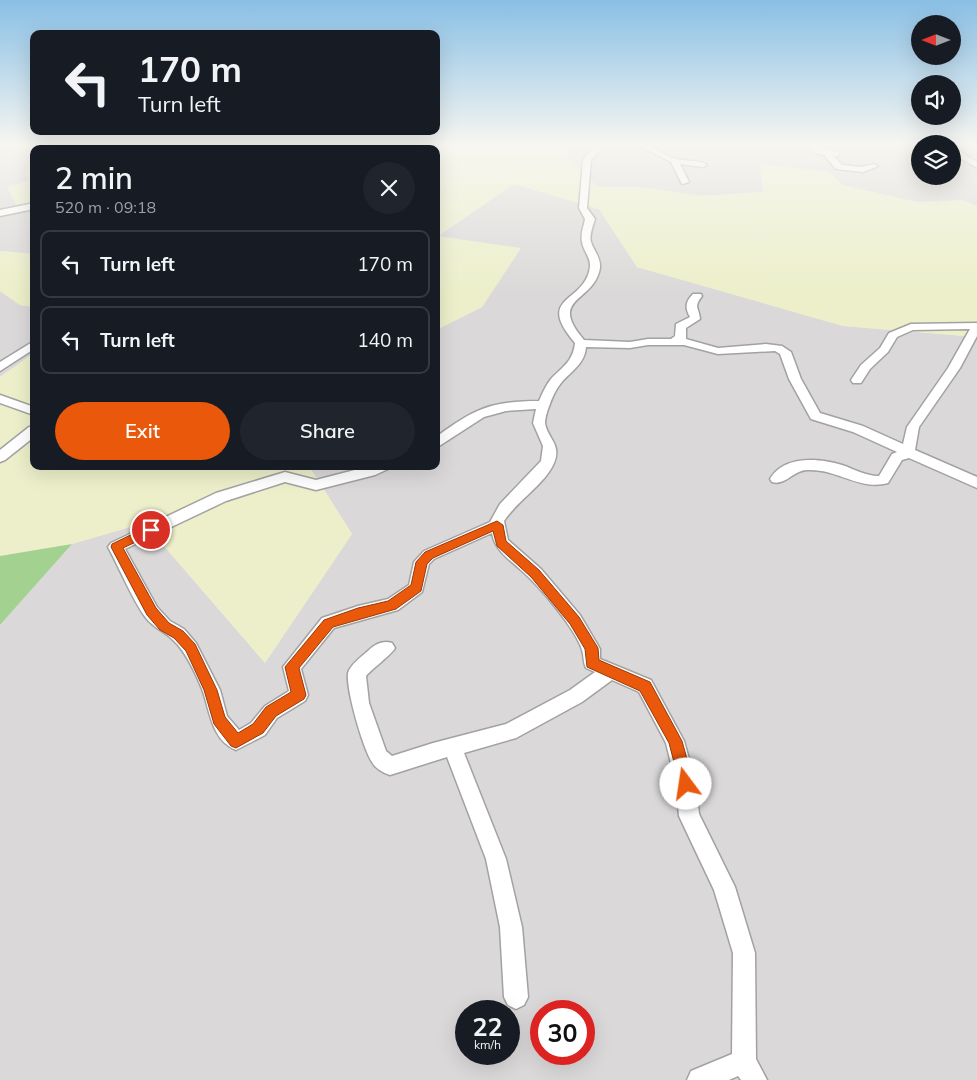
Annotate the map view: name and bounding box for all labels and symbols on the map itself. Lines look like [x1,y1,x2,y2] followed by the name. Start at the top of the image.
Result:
[911,15,961,65] north arrow
[130,509,172,551] pin
[659,757,711,809] position arrow
[530,1000,595,1065] speed limit sign: 30

